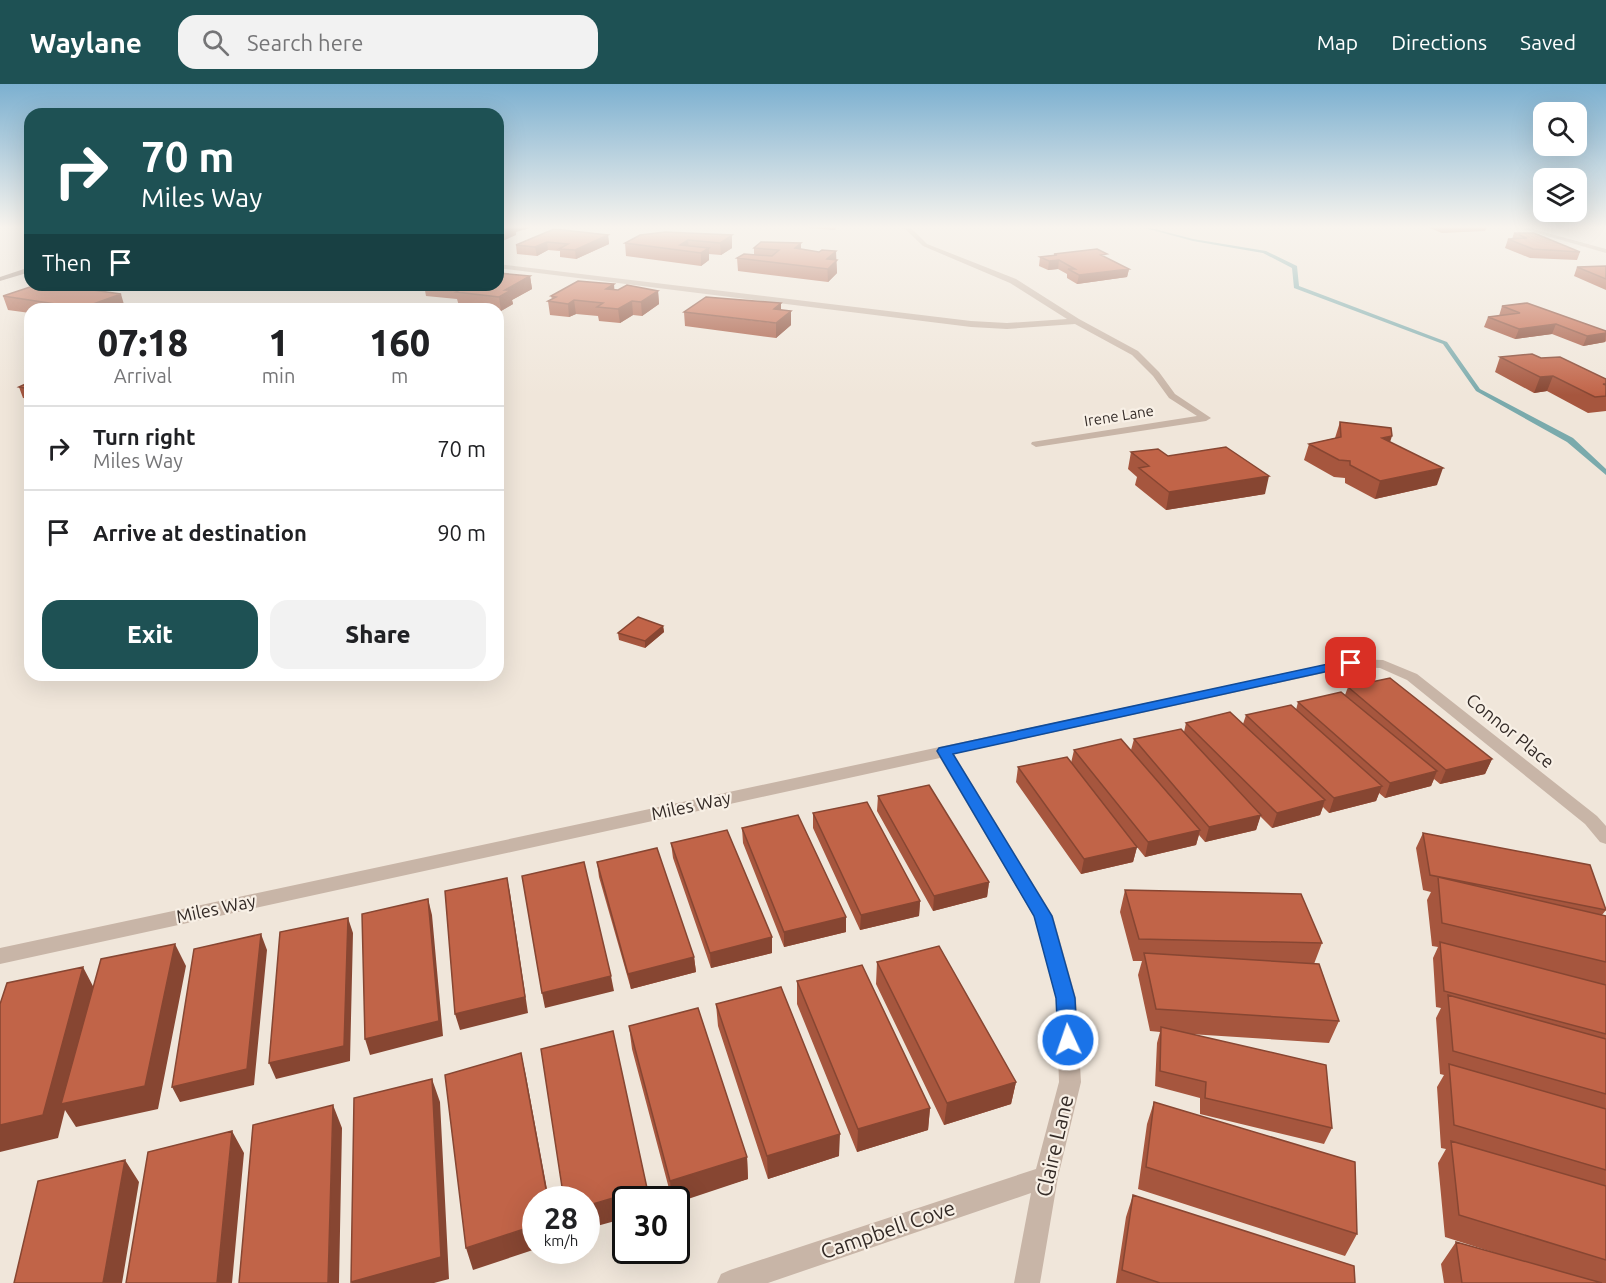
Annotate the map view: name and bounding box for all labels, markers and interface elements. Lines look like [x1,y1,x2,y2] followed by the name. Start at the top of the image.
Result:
[178,15,598,69] search box
[199,26,232,59] icon: search
[30,27,142,58] text: Waylane
[247,30,363,55] text: Search here
[1317,30,1358,54] text: Map
[1391,30,1487,54] text: Directions
[1520,30,1576,54] text: Saved
[1533,102,1587,222] map controls
[1533,102,1587,156] button: search
[42,132,120,210] icon: right
[141,133,235,180] text: 70 m
[1533,168,1587,222] button: layers
[141,182,262,212] text: Miles Way
[104,246,137,279] icon: arrive
[42,250,92,275] text: Then
[98,322,188,363] text: 07:18
[268,322,289,363] text: 1
[369,322,430,363] text: 160
[114,364,172,387] text: Arrival
[262,364,295,387] text: min
[391,364,408,387] text: m
[1083,402,1155,429] street label: Irene Lane
[93,424,195,449] text: Turn right
[42,432,75,465] icon: right
[437,436,486,461] text: 70 m
[93,449,183,472] text: Miles Way
[42,516,75,549] icon: arrive
[93,520,307,545] text: Arrive at destination
[437,520,486,545] text: 90 m
[42,600,258,669] button: Exit
[270,600,486,669] button: Share
[1325,637,1376,688] pin
[1334,646,1367,679] icon: arrive
[1463,689,1558,772] street label: Connor Place
[649,787,733,823] street label: Miles Way
[174,890,258,926] street label: Miles Way
[1036,1008,1100,1072] position arrow
[1031,1093,1077,1199] street label: Claire Lane
[612,1186,690,1264] speed limit sign: 30
[817,1195,958,1263] street label: Campbell Cove
[544,1201,578,1235] text: 28
[544,1232,578,1249] text: km/h

